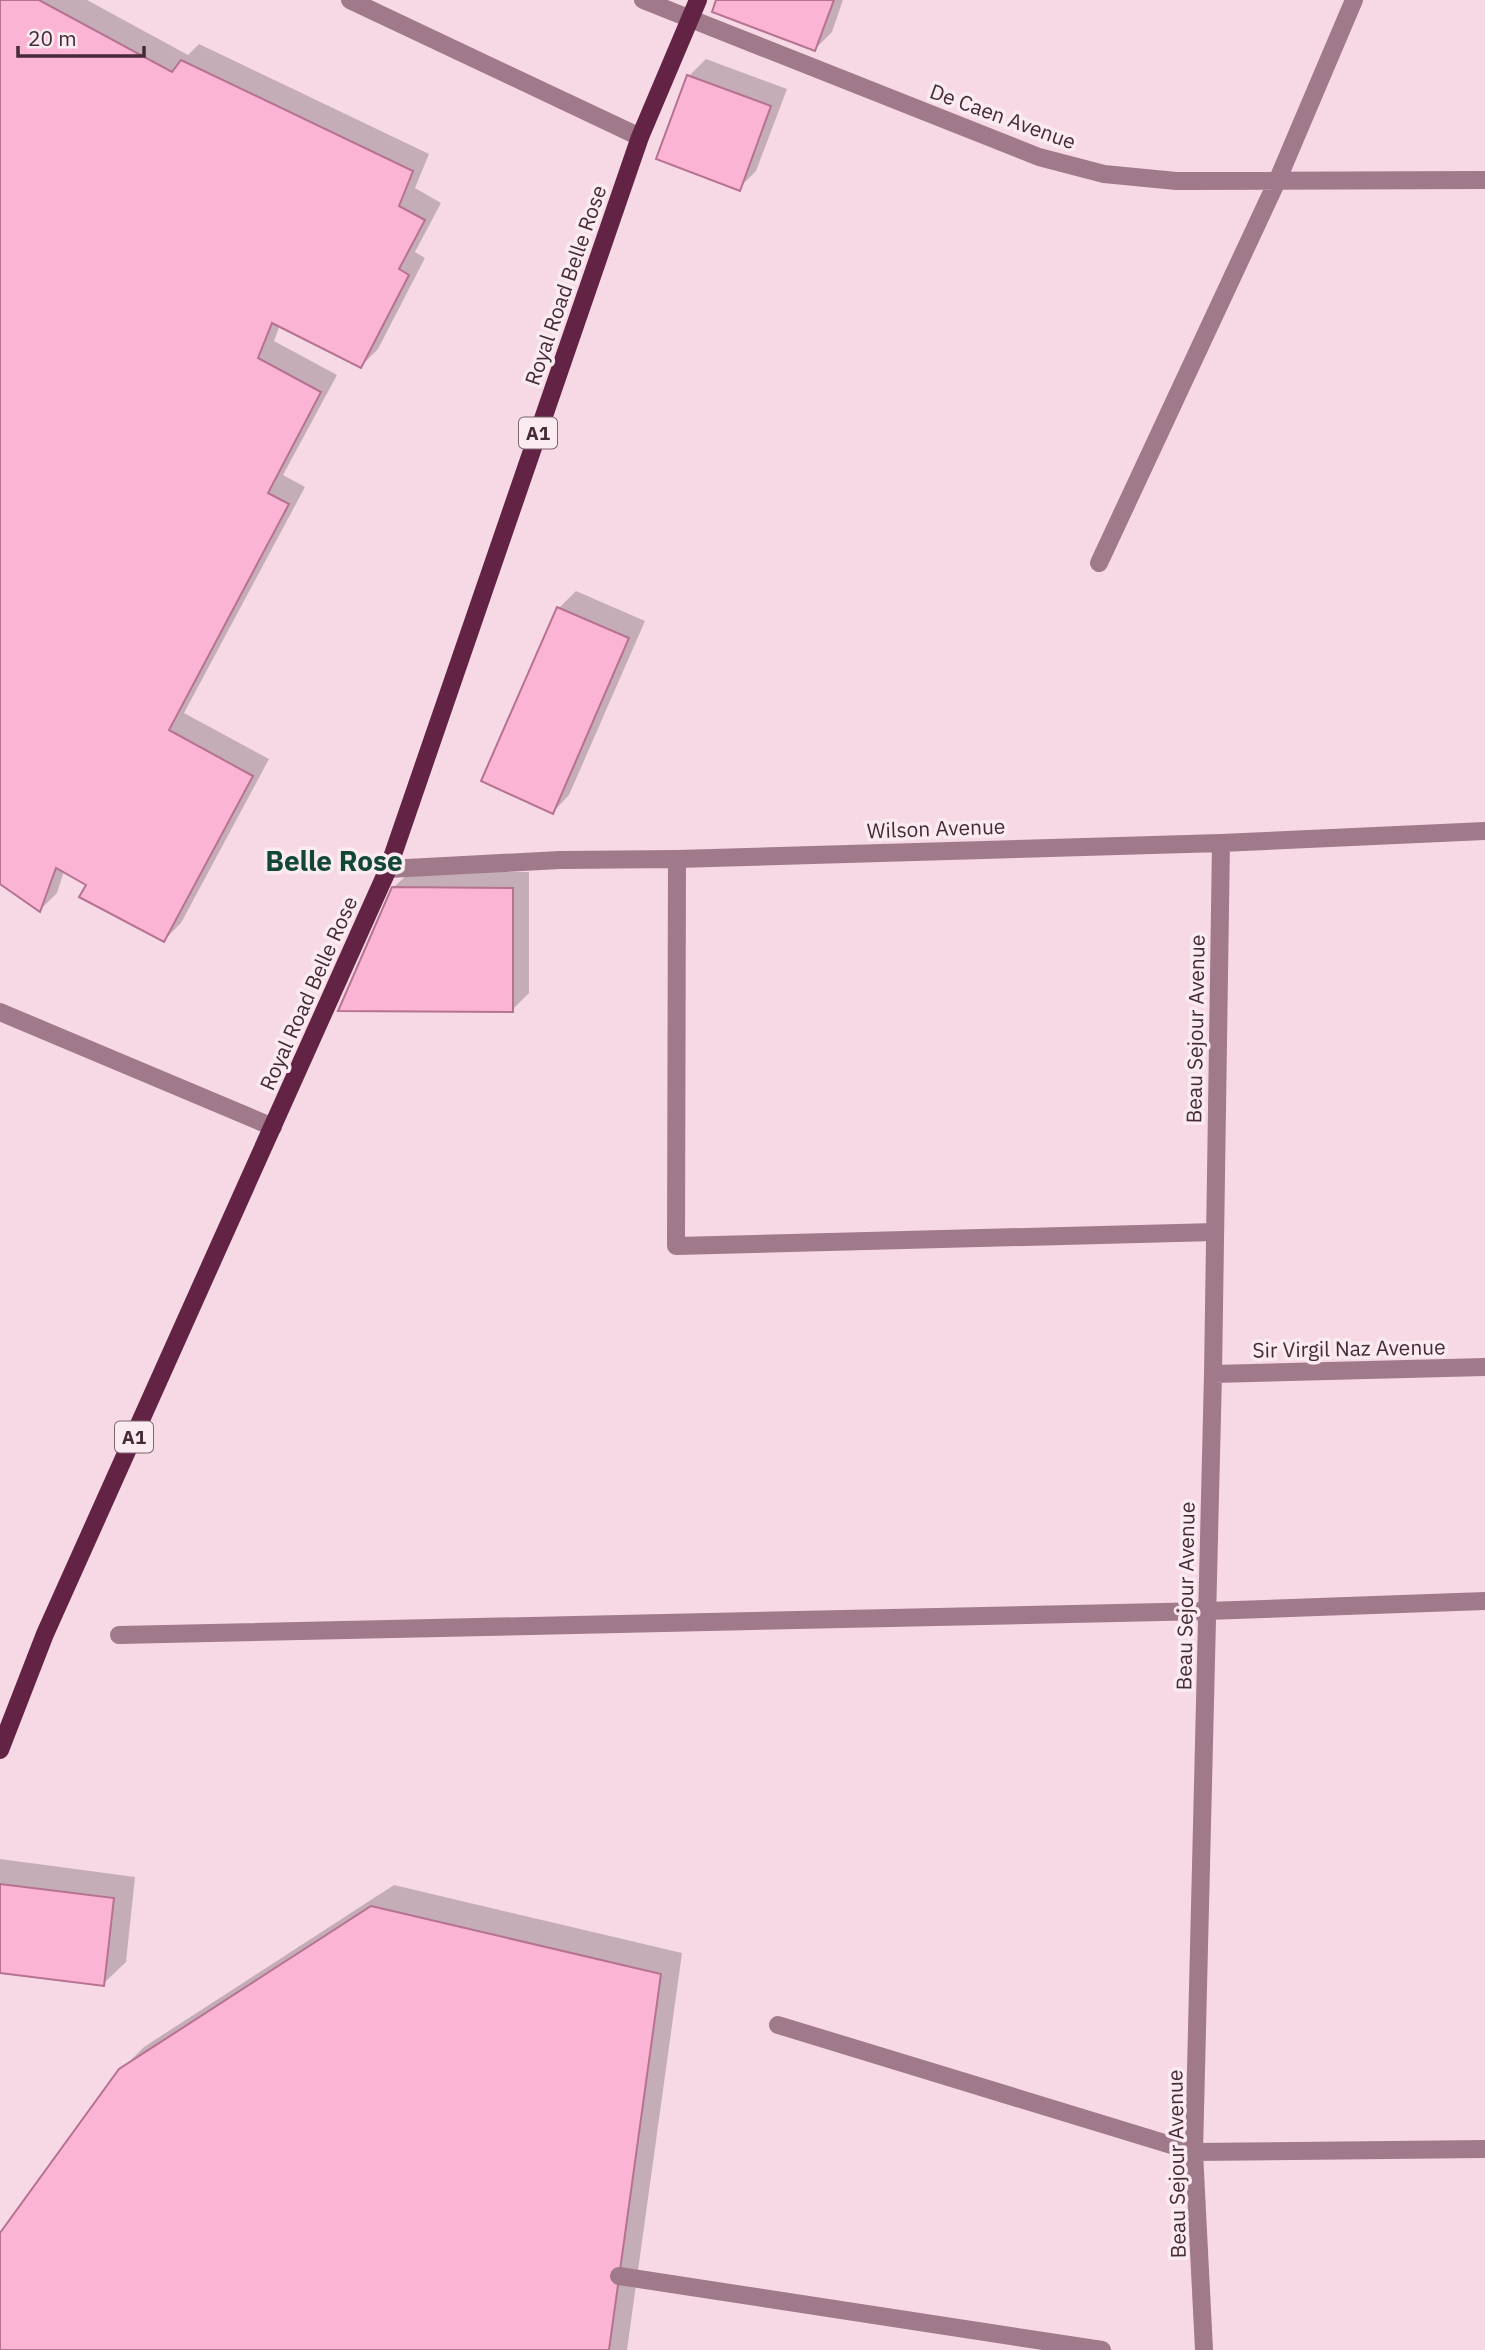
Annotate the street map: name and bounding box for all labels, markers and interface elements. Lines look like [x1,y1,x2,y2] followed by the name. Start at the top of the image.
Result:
[18,14,144,58] scale bar
[28,24,77,52] text: 20 m
[926,77,1080,155] street label: De Caen Avenue
[518,181,612,389] street label: Royal Road Belle Rose
[519,418,557,448] road number: A1
[866,812,1006,844] street label: Wilson Avenue
[265,842,403,879] district label: Belle Rose
[253,891,363,1095] street label: Royal Road Belle Rose
[1179,934,1211,1124] street label: Beau Sejour Avenue
[1252,1332,1446,1364] street label: Sir Virgil Naz Avenue
[115,1422,153,1452] road number: A1
[1169,1501,1201,1691] street label: Beau Sejour Avenue
[1160,2069,1192,2259] street label: Beau Sejour Avenue

